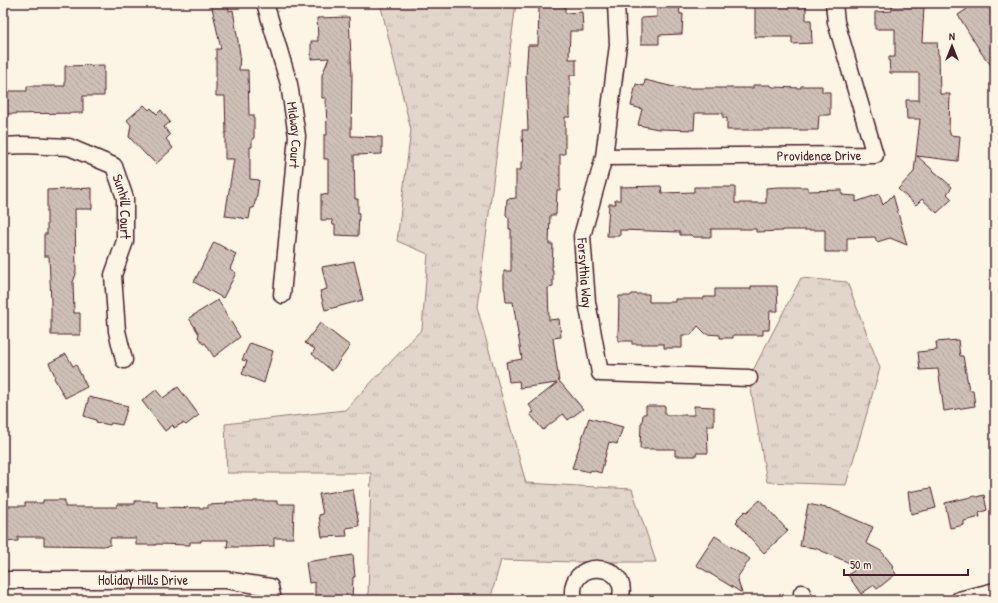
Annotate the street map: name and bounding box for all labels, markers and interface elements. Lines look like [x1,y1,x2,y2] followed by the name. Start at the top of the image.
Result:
[932,26,972,66] north arrow
[949,29,955,43] text: N
[283,100,307,170] street label: Midway Court
[777,145,862,165] street label: Providence Drive
[108,171,135,239] street label: Sunhill Court
[573,236,598,310] street label: Forsythia Way
[844,551,968,577] scale bar
[850,556,871,573] text: 50 m
[98,570,188,590] street label: Holiday Hills Drive

